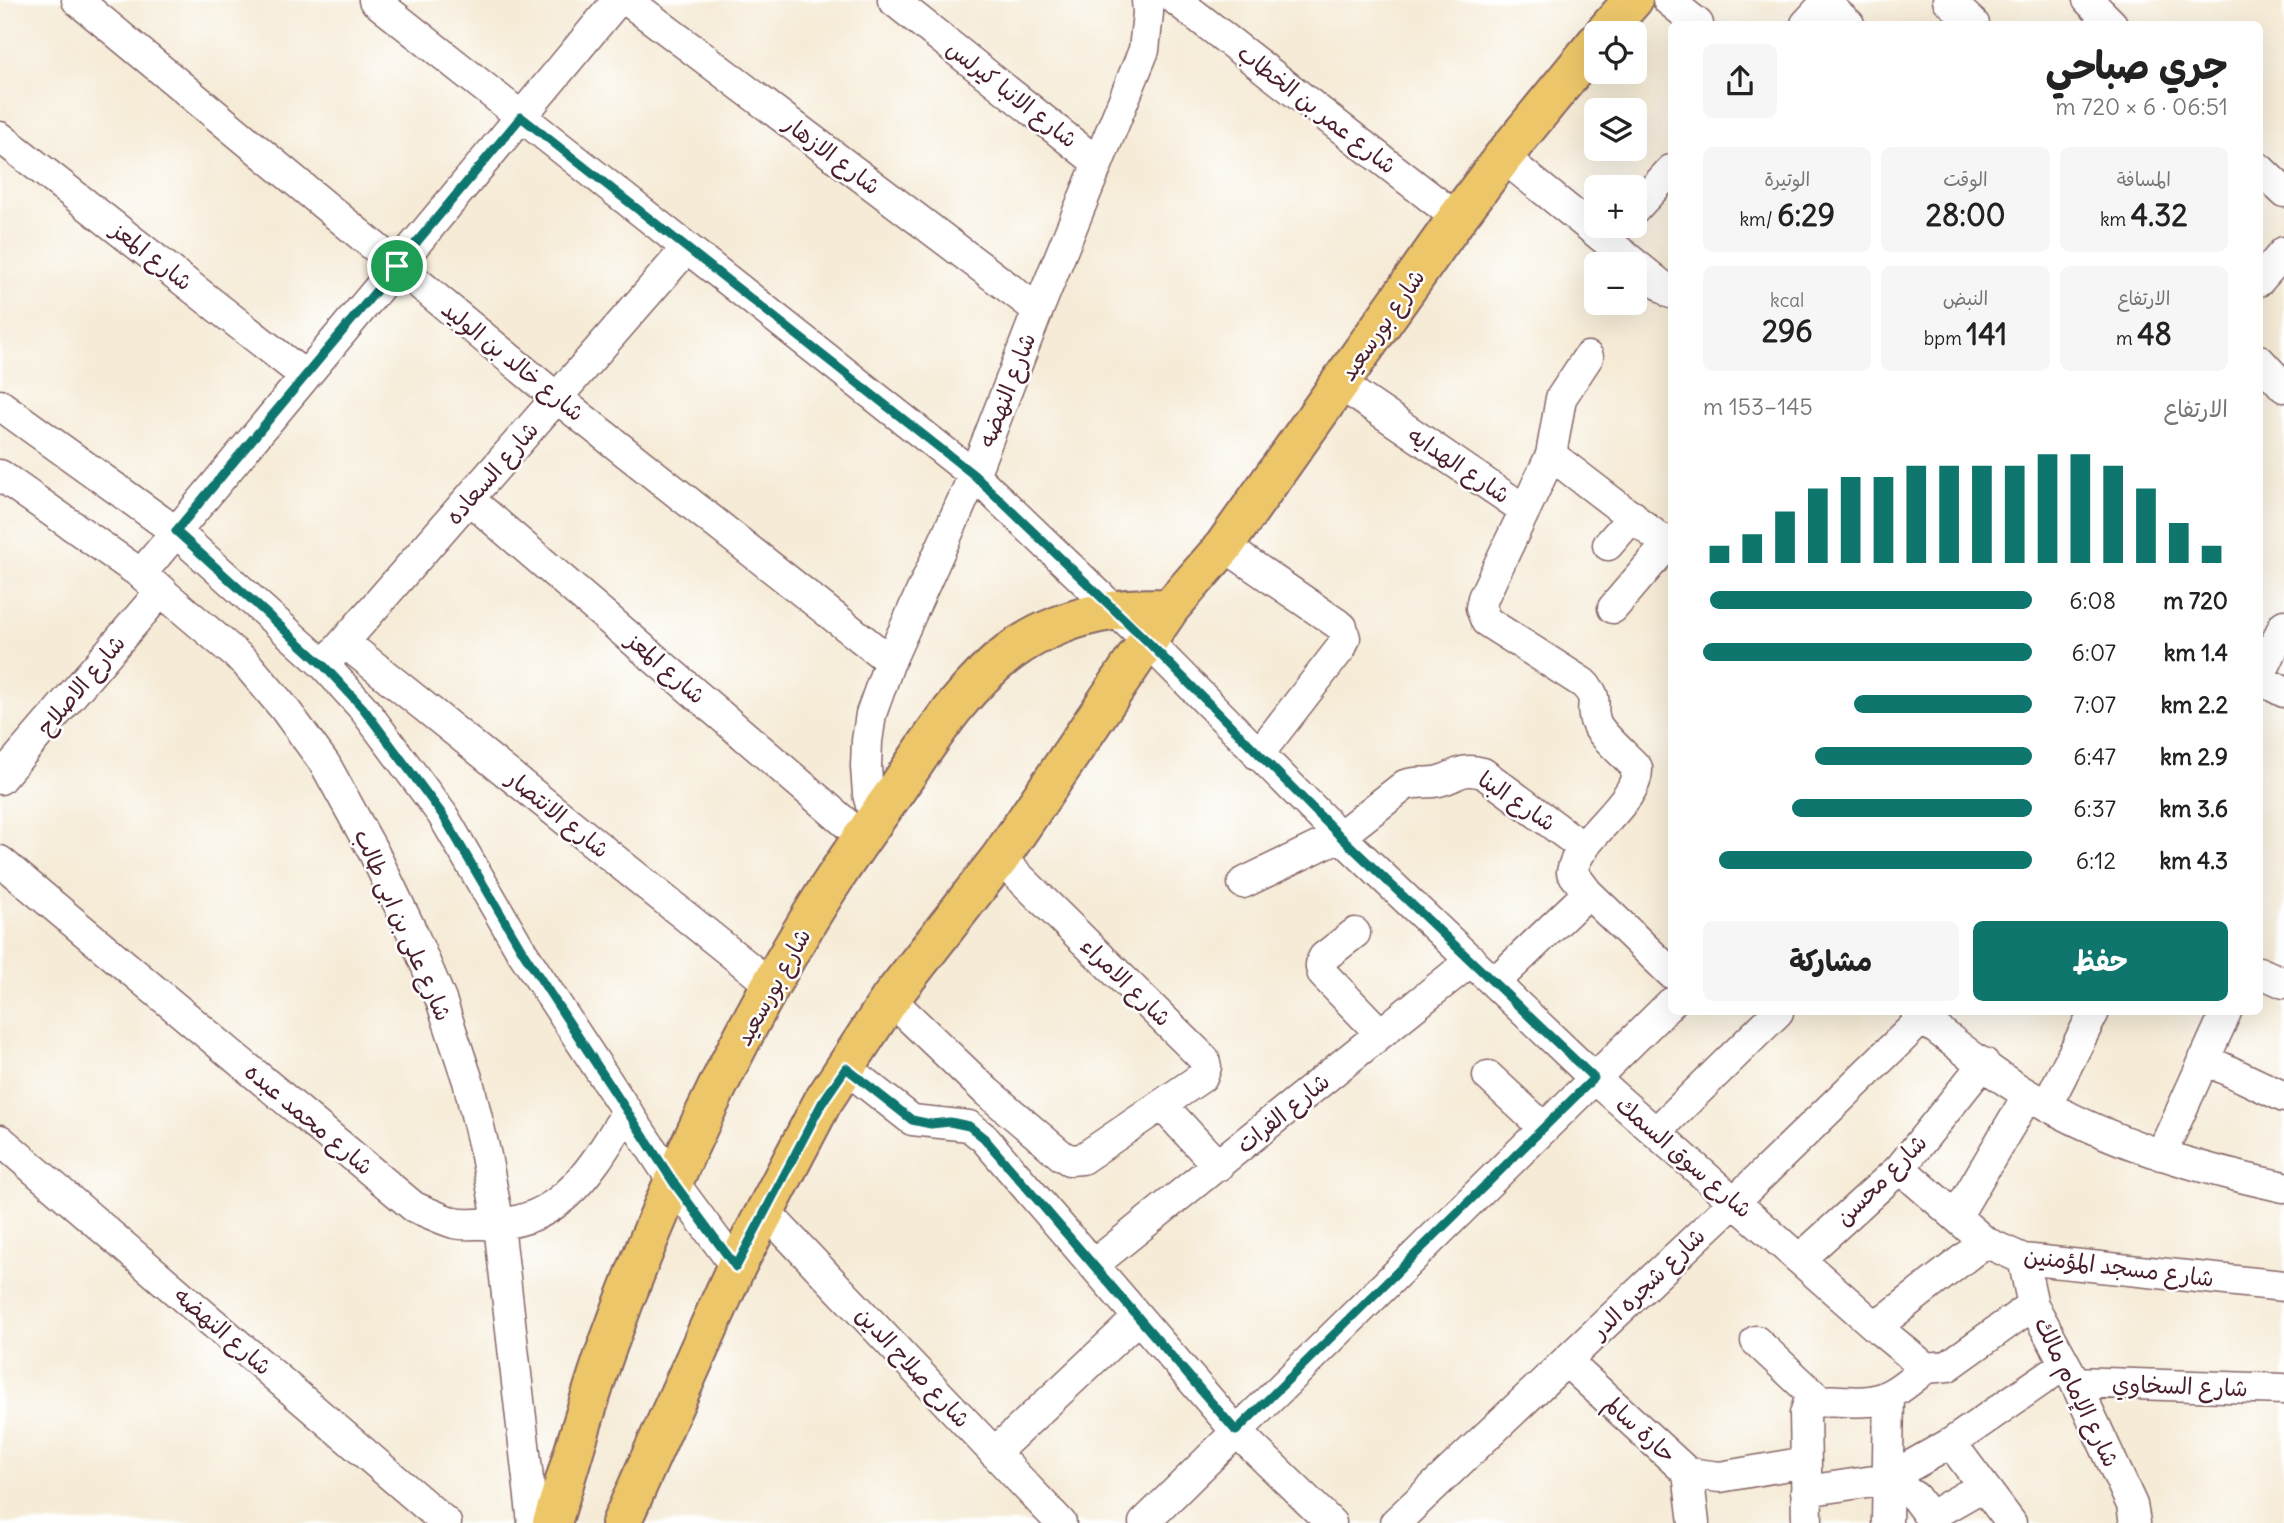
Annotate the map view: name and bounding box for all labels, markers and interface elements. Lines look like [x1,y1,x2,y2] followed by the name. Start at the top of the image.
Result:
[1584,21,1647,315] map controls
[1584,21,1647,84] button: locate
[940,33,1084,155] street label: شارع الانبا كيرلس
[1231,38,1403,181] street label: شارع عمر بن الخطاب
[2045,42,2228,89] text: جري صباحي
[1703,44,1777,118] button: share
[2055,92,2228,121] text: 06:51 · 6 × 720 m
[1584,98,1647,161] button: layers
[776,108,887,202] street label: شارع الازهار
[1764,167,1810,191] text: الوتيرة
[1943,167,1988,191] text: الوقت
[2117,167,2171,191] text: المسافة
[1584,175,1647,238] button: +
[1777,196,1835,234] text: 6:29
[1926,196,2006,234] text: 28:00
[2131,196,2188,234] text: 4.32
[1739,207,1777,231] text: /km
[2100,207,2131,231] text: km
[103,214,199,298] street label: شارع المعز
[367,236,427,296] pin
[378,247,416,285] icon: arrive
[1584,252,1647,315] button: −
[1333,263,1432,387] street label: شارع بورسعيد
[1943,286,1988,310] text: النبض
[2117,286,2170,310] text: الارتفاع
[1770,288,1804,312] text: kcal
[435,294,591,429] street label: شارع خالد بن الوليد
[1762,312,1813,350] text: 296
[1966,315,2007,353] text: 141
[2137,315,2172,353] text: 48
[1924,326,1966,350] text: bpm
[2116,326,2137,350] text: m
[971,329,1043,452] street label: شارع النهضه
[1703,392,1813,421] text: 145–153 m
[2164,394,2228,423] text: الارتفاع
[439,415,546,531] street label: شارع السعاده
[1402,420,1516,511] street label: شارع الهدايه
[2069,586,2116,615] text: 6:08
[2163,586,2228,615] text: 720 m
[618,624,712,711] street label: شارع المعز
[30,629,133,742] street label: شارع الاصلاح
[2071,638,2116,667] text: 6:07
[2164,638,2228,667] text: 1.4 km
[2073,690,2116,719] text: 7:07
[2161,690,2228,719] text: 2.2 km
[2073,742,2116,771] text: 6:47
[2160,742,2228,771] text: 2.9 km
[499,763,616,865] street label: شارع الانتصار
[1472,764,1562,839] street label: شارع البنا
[2073,794,2116,823] text: 6:37
[2160,794,2228,823] text: 3.6 km
[346,824,459,1026] street label: شارع على بن ابى طالب
[2076,846,2116,875] text: 6:12
[2159,846,2228,875] text: 4.3 km
[1703,921,1959,1001] button: مشاركة
[1973,921,2228,1001] button: حفظ
[728,923,818,1051] street label: شارع بورسعيد
[1073,931,1178,1034] street label: شارع الامراء
[238,1056,379,1182] street label: شارع محمد عبده
[1230,1066,1336,1161] street label: شارع الفرات
[1609,1090,1758,1225] street label: شارع سوق السمك
[1829,1128,1934,1233] street label: شارع محسن
[1583,1221,1712,1347] street label: شارع شجره الدر
[2022,1240,2216,1295] street label: شارع مسجد المؤمنين
[167,1280,278,1382] street label: شارع النهضه
[848,1300,977,1435] street label: شارع صلاح الدين
[2025,1312,2126,1473] street label: شارع الإمام مالك
[2111,1369,2248,1405] street label: شارع السخاوي
[1595,1389,1683,1472] street label: حارة سالم

